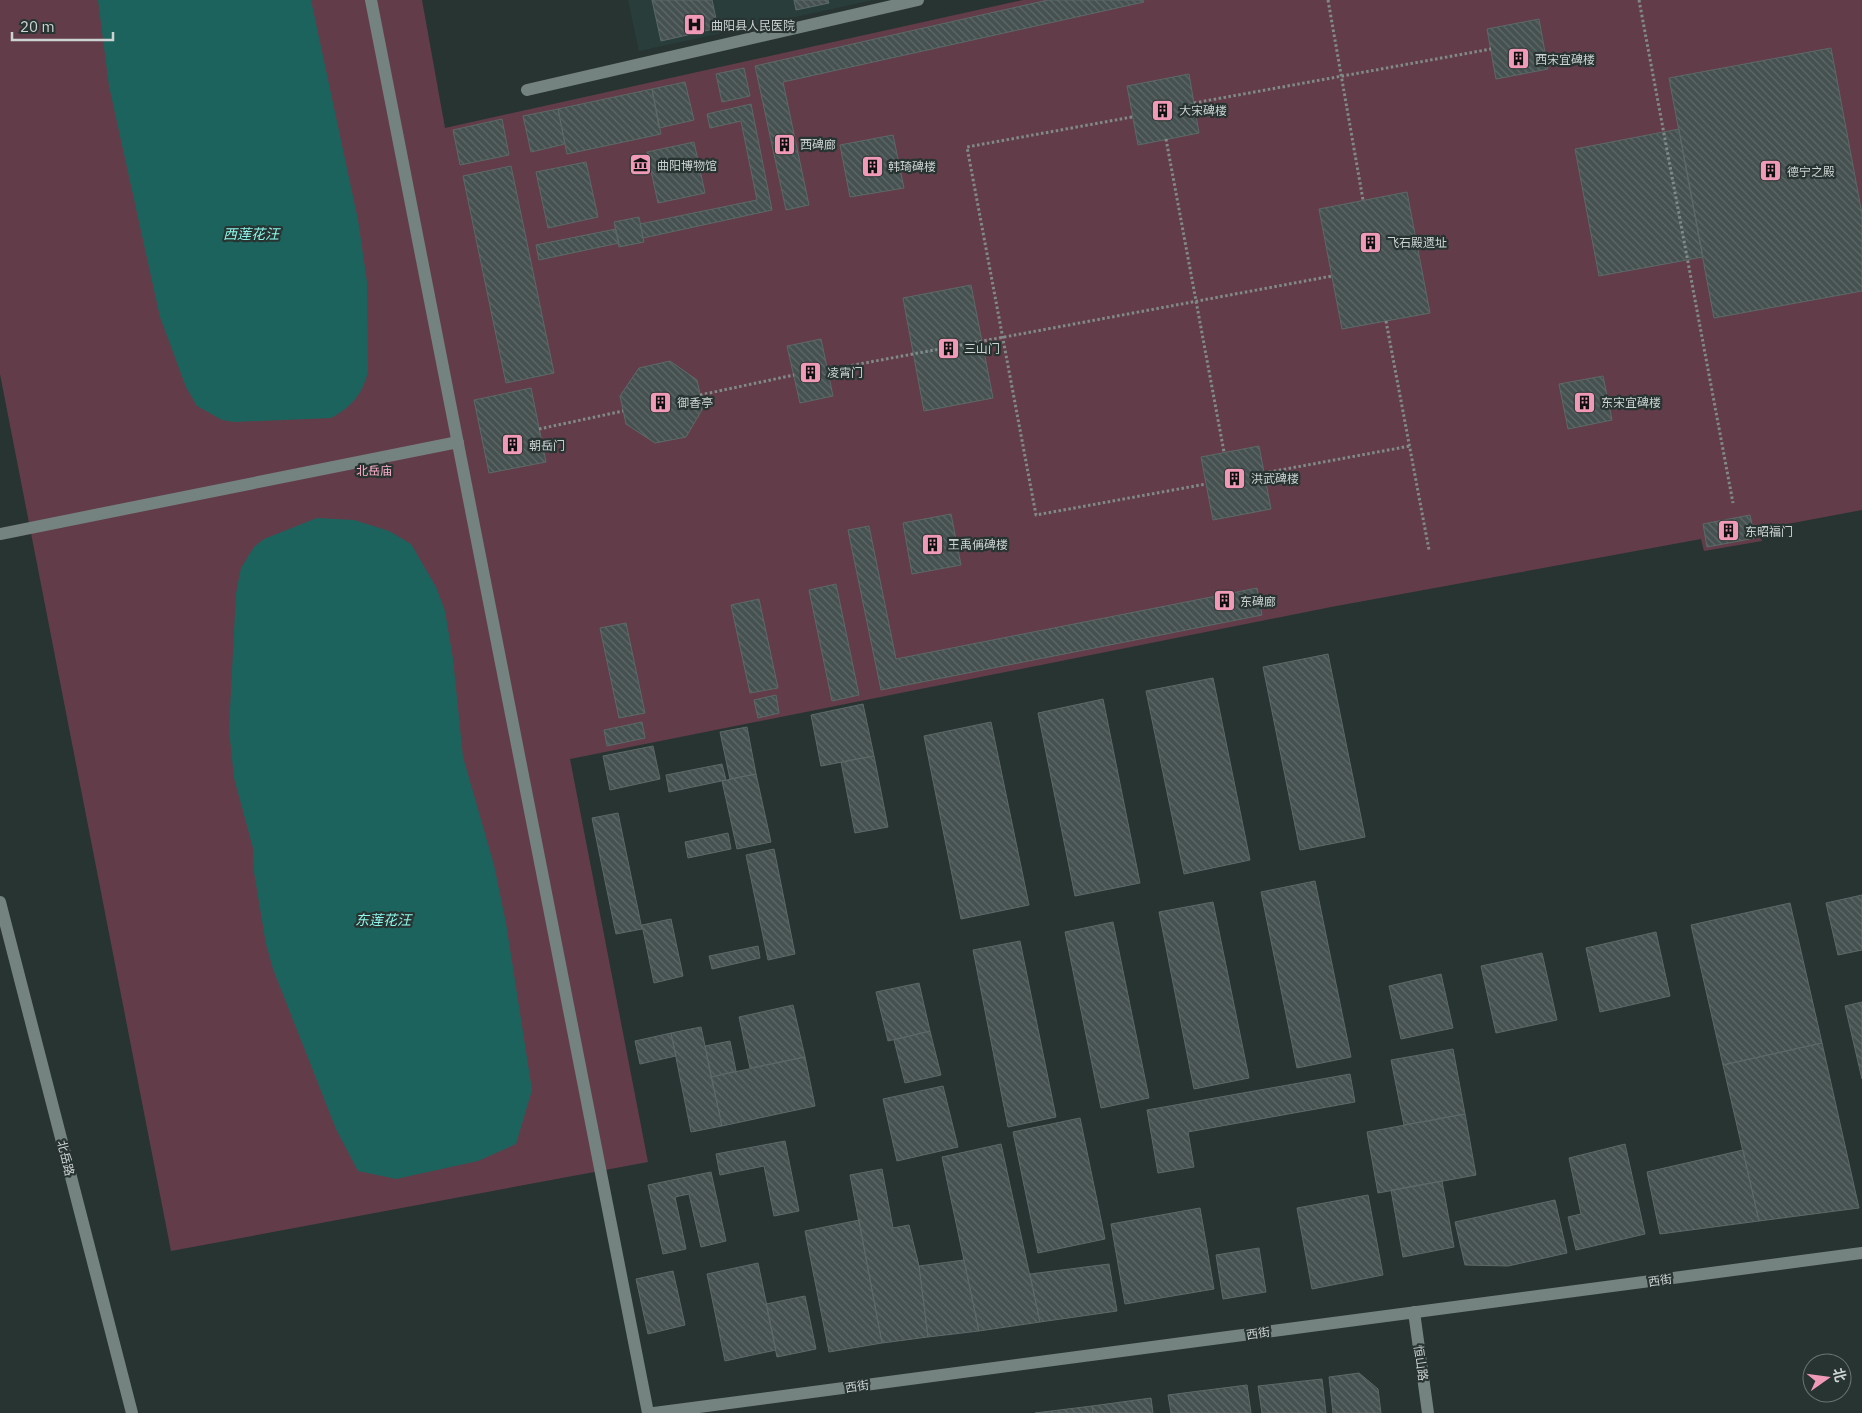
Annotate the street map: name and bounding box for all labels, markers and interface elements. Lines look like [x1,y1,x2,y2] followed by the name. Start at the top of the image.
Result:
[12,10,114,42] scale bar
[683,13,707,37] hospital icon: 曲阳县人民医院
[20,17,55,36] text: 20 m
[711,18,795,33] place label: 曲阳县人民医院
[1507,47,1531,71] building icon: 西宋宜碑楼
[1535,52,1595,67] place label: 西宋宜碑楼
[1151,98,1175,122] building icon: 大宋碑楼
[1179,103,1227,118] place label: 大宋碑楼
[772,132,796,156] building icon: 西碑廊
[800,137,836,152] place label: 西碑廊
[629,153,653,177] museum icon: 曲阳博物馆
[860,154,884,178] building icon: 韩琦碑楼
[657,158,717,173] place label: 曲阳博物馆
[888,159,936,174] place label: 韩琦碑楼
[1759,159,1783,183] building icon: 德宁之殿
[1787,164,1835,179] place label: 德宁之殿
[223,225,281,243] water label: 西莲花汪
[1359,230,1383,254] building icon: 飞石殿遗址
[1387,235,1447,250] place label: 飞石殿遗址
[936,336,960,360] building icon: 三山门
[964,341,1000,356] place label: 三山门
[799,360,823,384] building icon: 凌霄门
[827,365,863,380] place label: 凌霄门
[649,390,673,414] building icon: 御香亭
[1573,390,1597,414] building icon: 东宋宜碑楼
[677,395,713,410] place label: 御香亭
[1601,395,1661,410] place label: 东宋宜碑楼
[501,433,525,457] building icon: 朝岳门
[529,438,565,453] place label: 朝岳门
[356,463,392,478] park label: 北岳庙
[1223,466,1247,490] building icon: 洪武碑楼
[1251,471,1299,486] place label: 洪武碑楼
[1717,519,1741,543] building icon: 东昭福门
[1745,524,1793,539] place label: 东昭福门
[920,532,944,556] building icon: 王禹偁碑楼
[948,537,1008,552] place label: 王禹偁碑楼
[1212,589,1236,613] building icon: 东碑廊
[1240,594,1276,609] place label: 东碑廊
[355,911,413,929] water label: 东莲花汪
[54,1139,78,1177] street label: 北岳路
[1647,1271,1673,1289] street label: 西街
[1245,1324,1271,1342] street label: 西街
[1411,1344,1431,1382] street label: 恒山路
[1802,1353,1852,1403] north arrow
[1829,1366,1850,1384] text: 北
[844,1377,870,1395] street label: 西街

